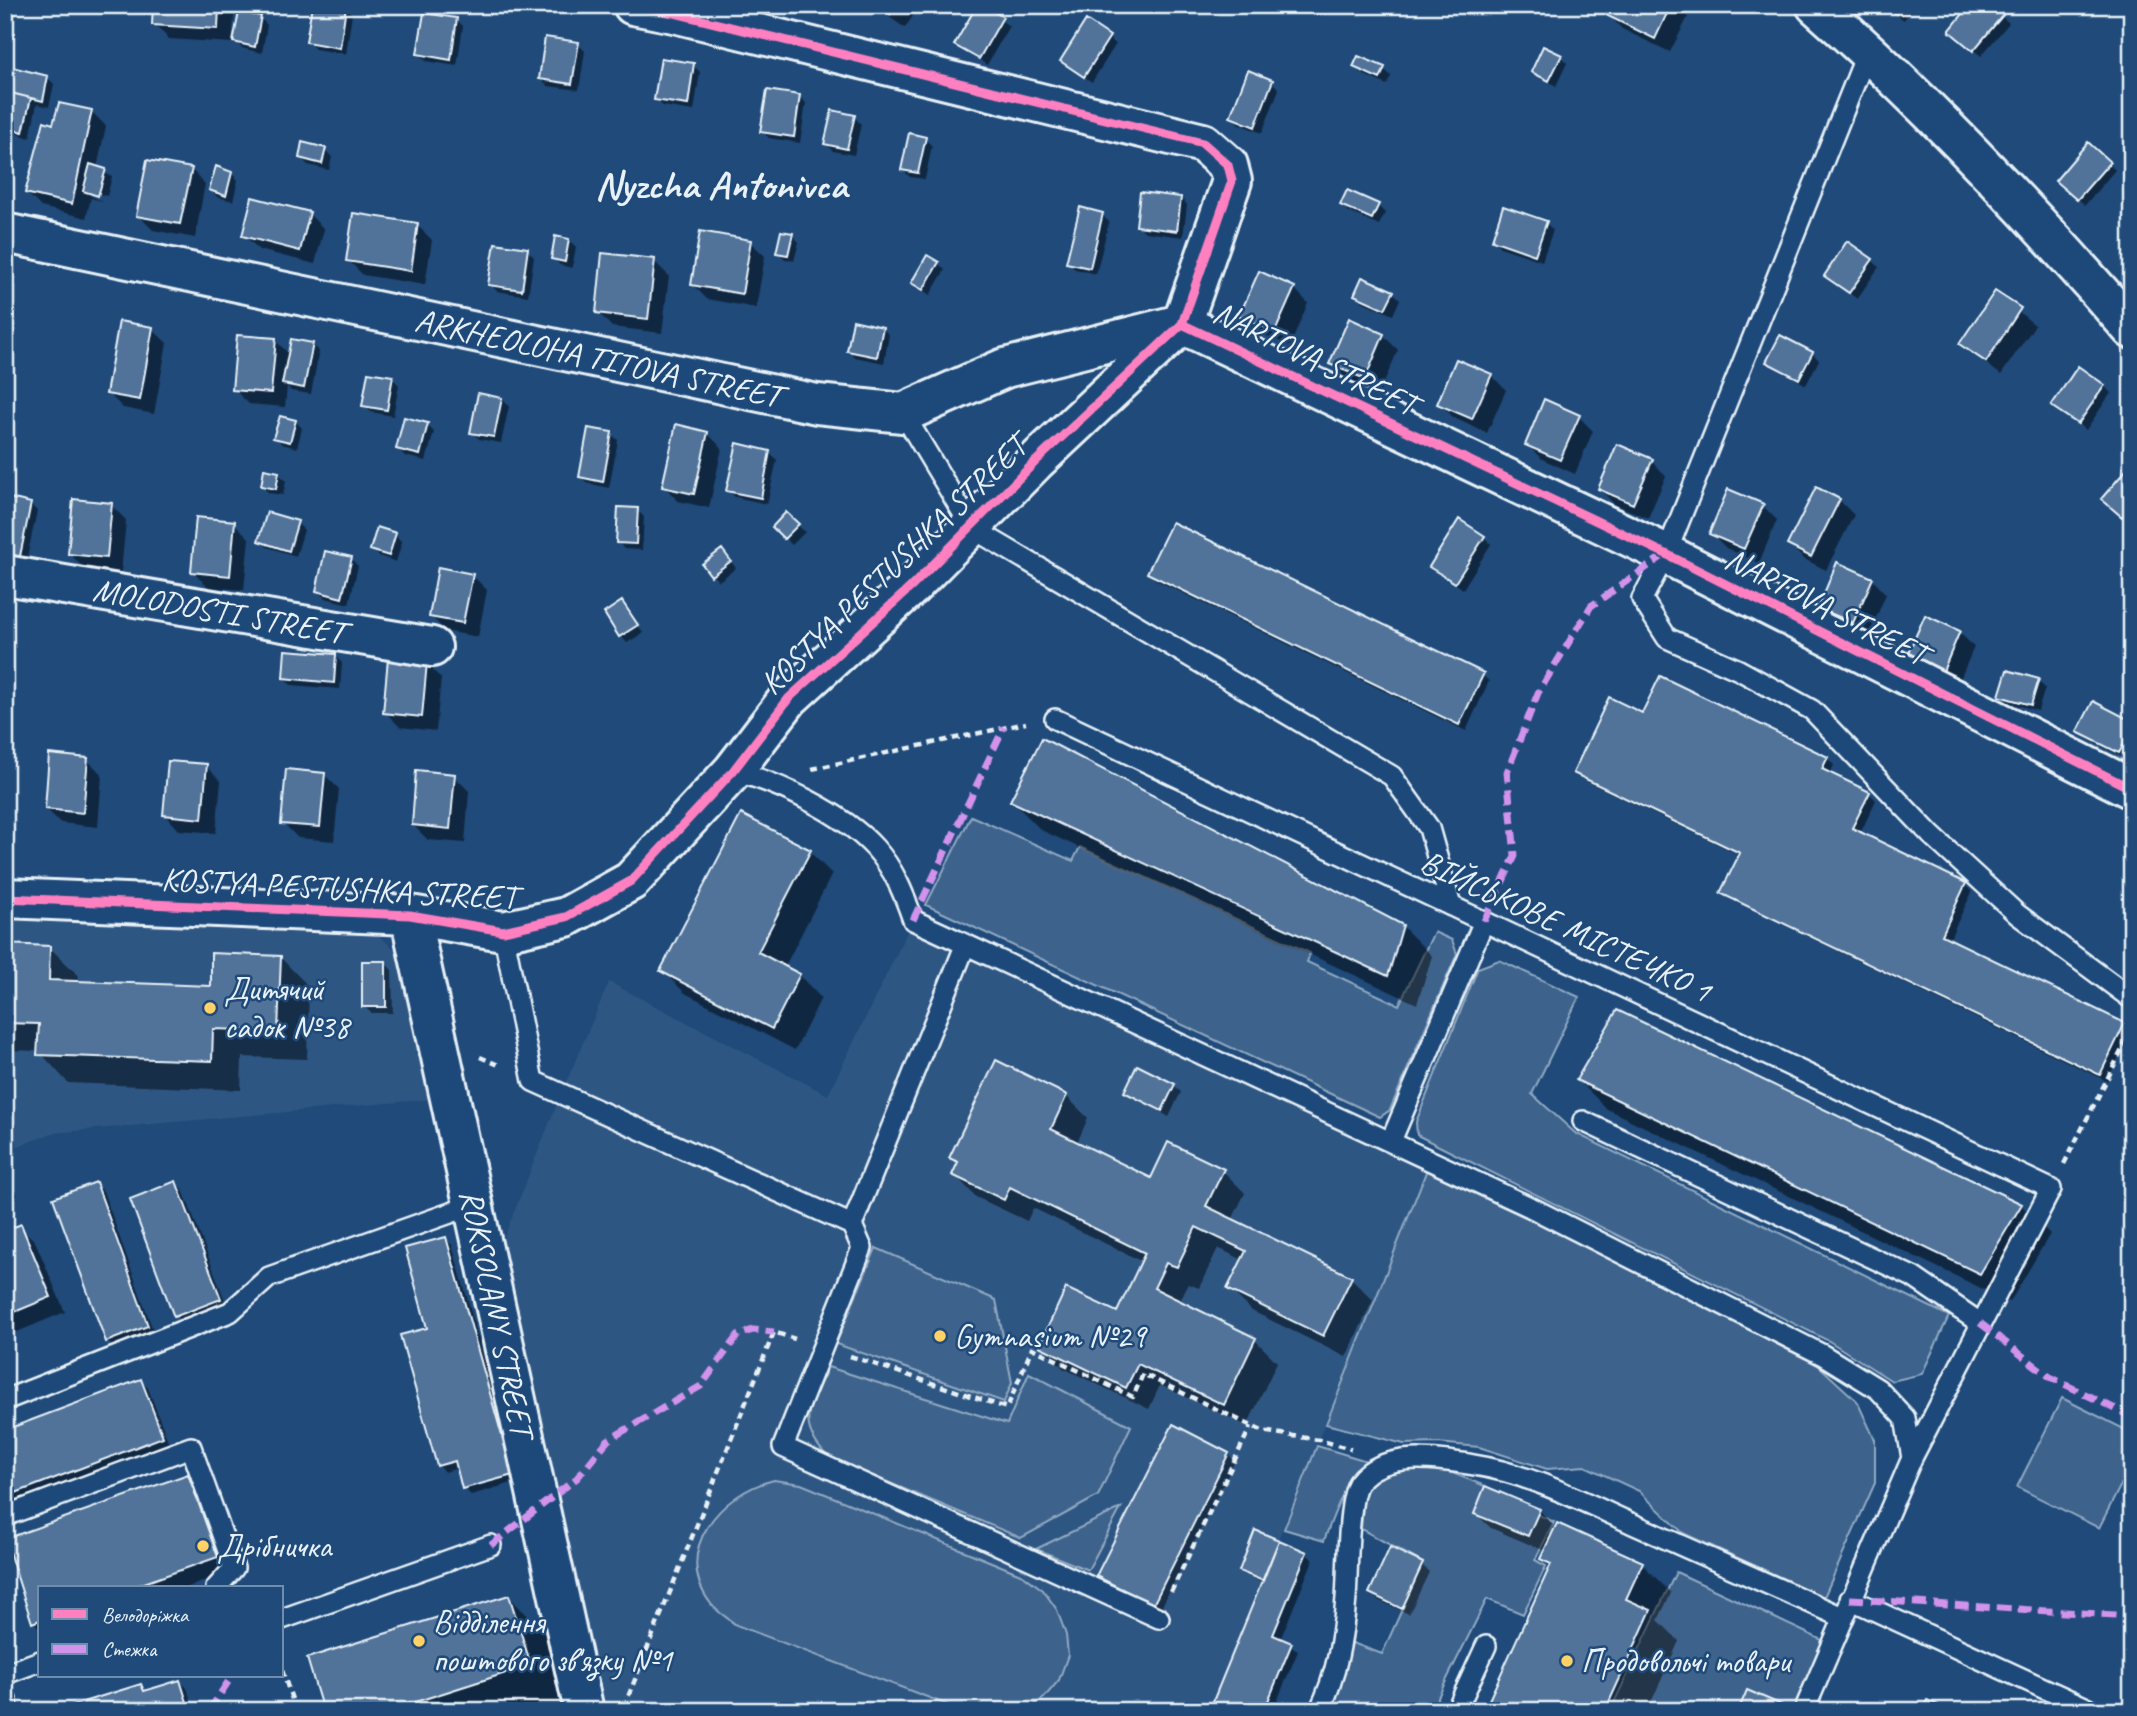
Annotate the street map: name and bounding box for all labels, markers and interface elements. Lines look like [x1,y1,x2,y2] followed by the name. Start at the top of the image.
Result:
[595,160,850,210] district label: Nyzcha Antonivca
[1207,291,1430,429] street label: NARTOVA STREET
[411,299,792,419] street label: ARKHEOLOHA TITOVA STREET
[751,421,1041,704] street label: KOSTYA PESTUSHKA STREET
[1718,537,1941,678] street label: NARTOVA STREET
[90,568,356,655] street label: MOLODOSTI STREET
[1414,840,1720,1013] street label: ВІЙСЬКОВЕ МІСТЕЧКО 1
[160,858,525,919] street label: KOSTYA PESTUSHKA STREET
[224,968,352,1048] place label: Дитячий садок №38
[202,1000,218,1016] marker: Дитячий садок №38
[450,1186,545,1447] street label: ROKSOLANY STREET
[954,1315,1149,1357] place label: Gymnasium №29
[932,1328,948,1344] marker: Gymnasium №29
[217,1525,333,1567] place label: Дрібничка
[195,1538,211,1554] marker: Дрібничка
[38,1586,284,1678] legend
[433,1601,674,1681] place label: Відділення поштового зв'язку №1
[102,1602,190,1628] text: Велодоріжка
[411,1633,427,1649] marker: Відділення поштового зв'язку №1
[102,1636,158,1662] text: Стежка
[1581,1640,1793,1682] place label: Продовольчі товари
[1559,1653,1575,1669] marker: Продовольчі товари

